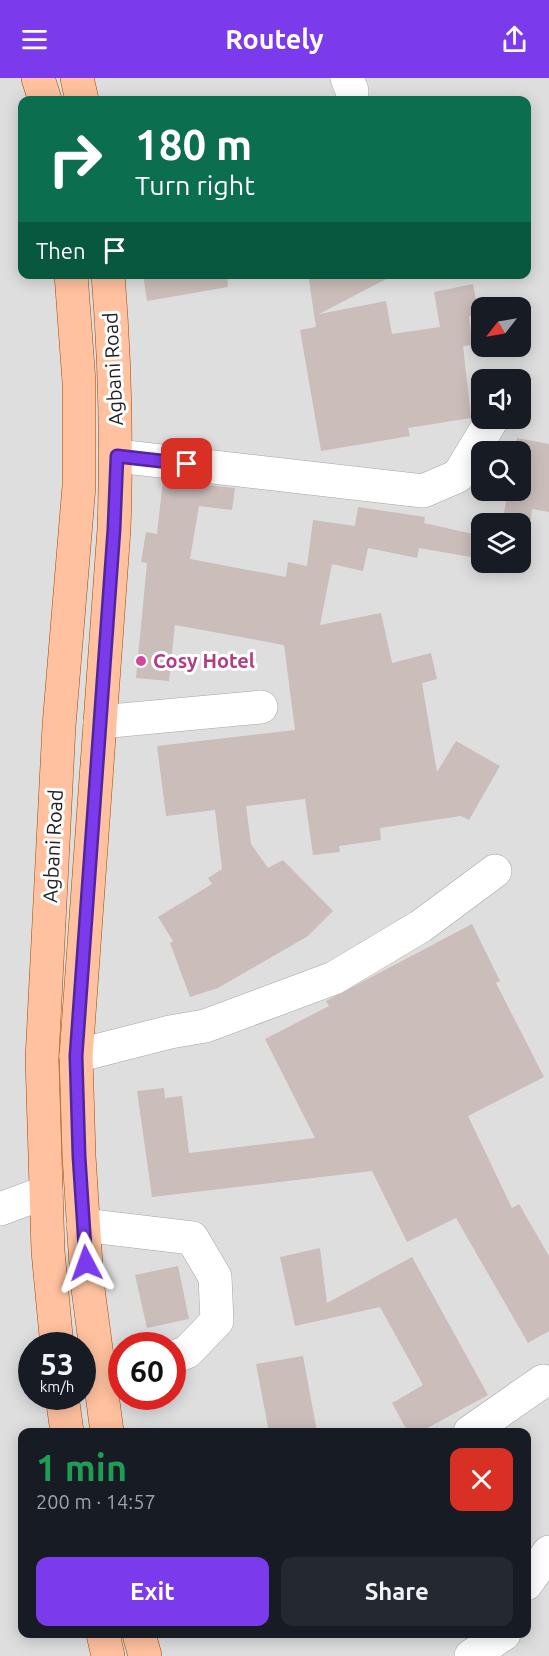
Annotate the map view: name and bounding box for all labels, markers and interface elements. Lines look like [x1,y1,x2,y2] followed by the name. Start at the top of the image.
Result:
[18,23,51,56] icon: menu
[498,23,531,56] icon: share
[225,24,324,54] text: Routely
[36,120,114,198] icon: right
[135,121,252,168] text: 180 m
[135,170,255,200] text: Turn right
[98,234,131,267] icon: arrive
[36,238,86,263] text: Then
[471,297,531,357] north arrow
[471,297,531,573] map controls
[98,312,127,426] street label: Agbani Road
[471,369,531,429] button: sound
[161,438,212,489] pin
[471,441,531,501] button: search
[170,447,203,480] icon: arrive
[471,513,531,573] button: layers
[153,649,255,672] place label: Cosy Hotel
[134,654,148,668] marker: Cosy Hotel
[38,789,67,903] street label: Agbani Road
[54,1231,118,1295] position arrow
[108,1332,186,1410] speed limit sign: 60
[40,1347,74,1381] text: 53
[40,1378,74,1395] text: km/h
[36,1447,127,1488] text: 1 min
[450,1448,513,1511] button: close
[36,1490,156,1513] text: 200 m · 14:57
[36,1557,269,1626] button: Exit
[281,1557,513,1626] button: Share

